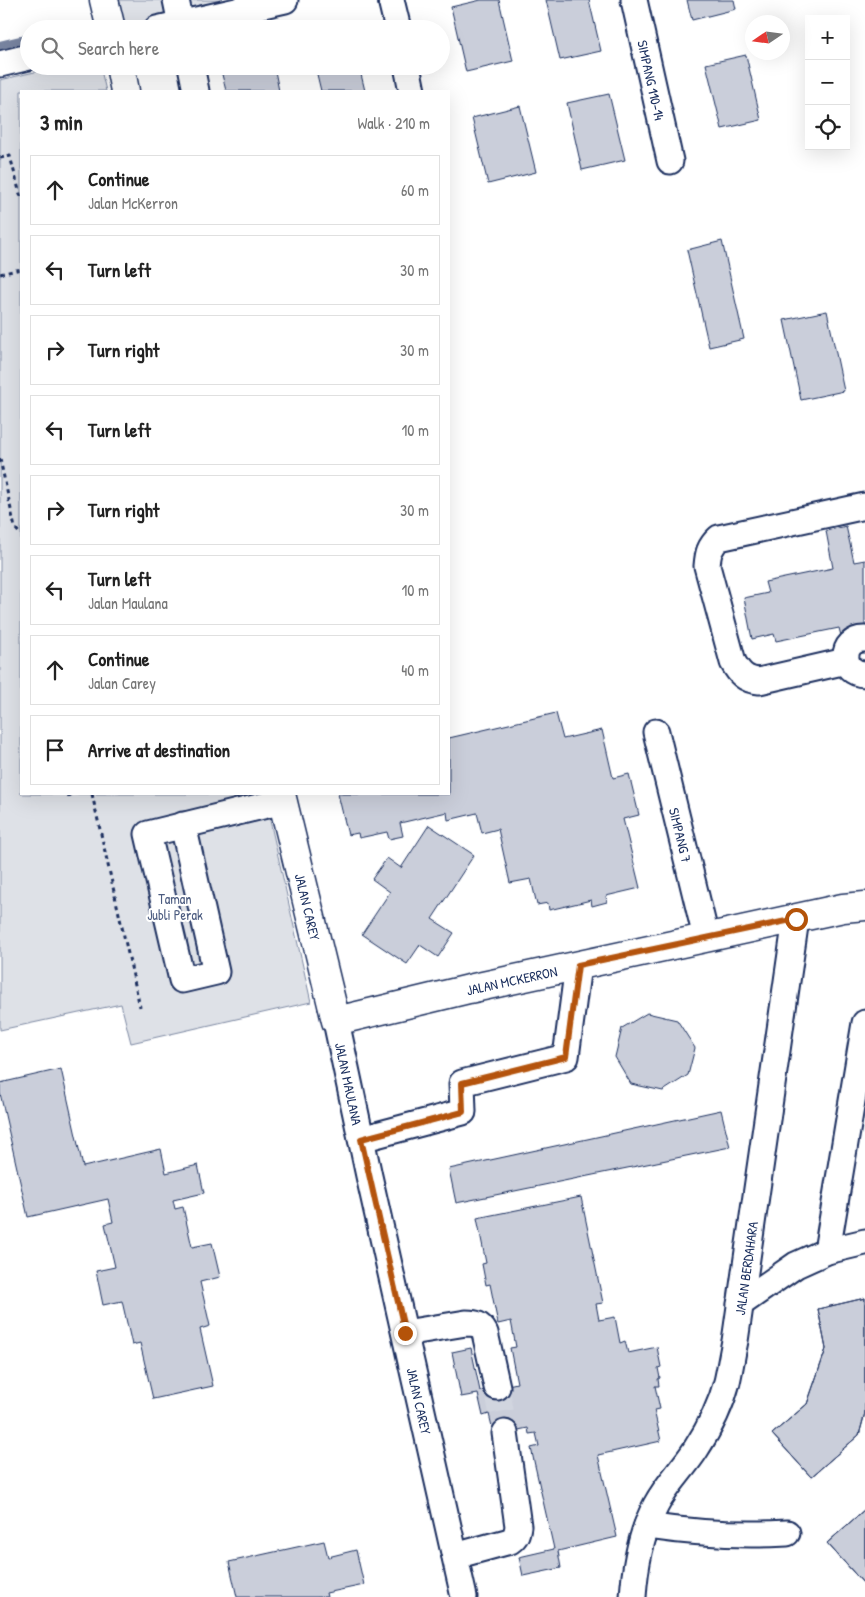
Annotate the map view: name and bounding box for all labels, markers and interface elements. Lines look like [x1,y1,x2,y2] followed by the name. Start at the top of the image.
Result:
[745,15,790,60] north arrow
[805,15,850,150] map controls
[805,15,850,60] button: +
[20,20,450,75] search box
[38,34,66,62] icon: search
[78,35,159,61] text: Search here
[634,38,670,122] street label: SIMPANG 110-14
[805,60,850,105] button: −
[805,105,850,150] button: locate
[40,108,83,137] text: 3 min
[357,112,430,134] text: Walk · 210 m
[88,166,149,192] text: Continue
[41,176,69,204] icon: ahead
[401,179,429,201] text: 60 m
[88,192,178,214] text: Jalan McKerron
[41,256,69,284] icon: left
[88,257,151,283] text: Turn left
[400,259,429,281] text: 30 m
[41,336,69,364] icon: right
[88,337,159,363] text: Turn right
[400,339,429,361] text: 30 m
[41,416,69,444] icon: left
[88,417,151,443] text: Turn left
[401,419,429,441] text: 10 m
[41,496,69,524] icon: right
[88,497,159,523] text: Turn right
[400,499,429,521] text: 30 m
[88,566,151,592] text: Turn left
[41,576,69,604] icon: left
[401,579,429,601] text: 10 m
[88,592,168,614] text: Jalan Maulana
[88,646,149,672] text: Continue
[41,656,69,684] icon: ahead
[401,659,429,681] text: 40 m
[88,672,156,694] text: Jalan Carey
[41,736,69,764] icon: arrive
[88,737,230,763] text: Arrive at destination
[665,806,697,865] street label: SIMPANG 7
[291,871,326,943] street label: JALAN CAREY
[147,889,203,924] park label: Taman Jubli Perak
[785,908,808,931] route start
[465,961,559,999] street label: JALAN MCKERRON
[331,1041,367,1127] street label: JALAN MAULANA
[729,1220,762,1316] street label: JALAN BERDAHARA
[394,1322,417,1345] route end
[403,1366,437,1437] street label: JALAN CAREY

